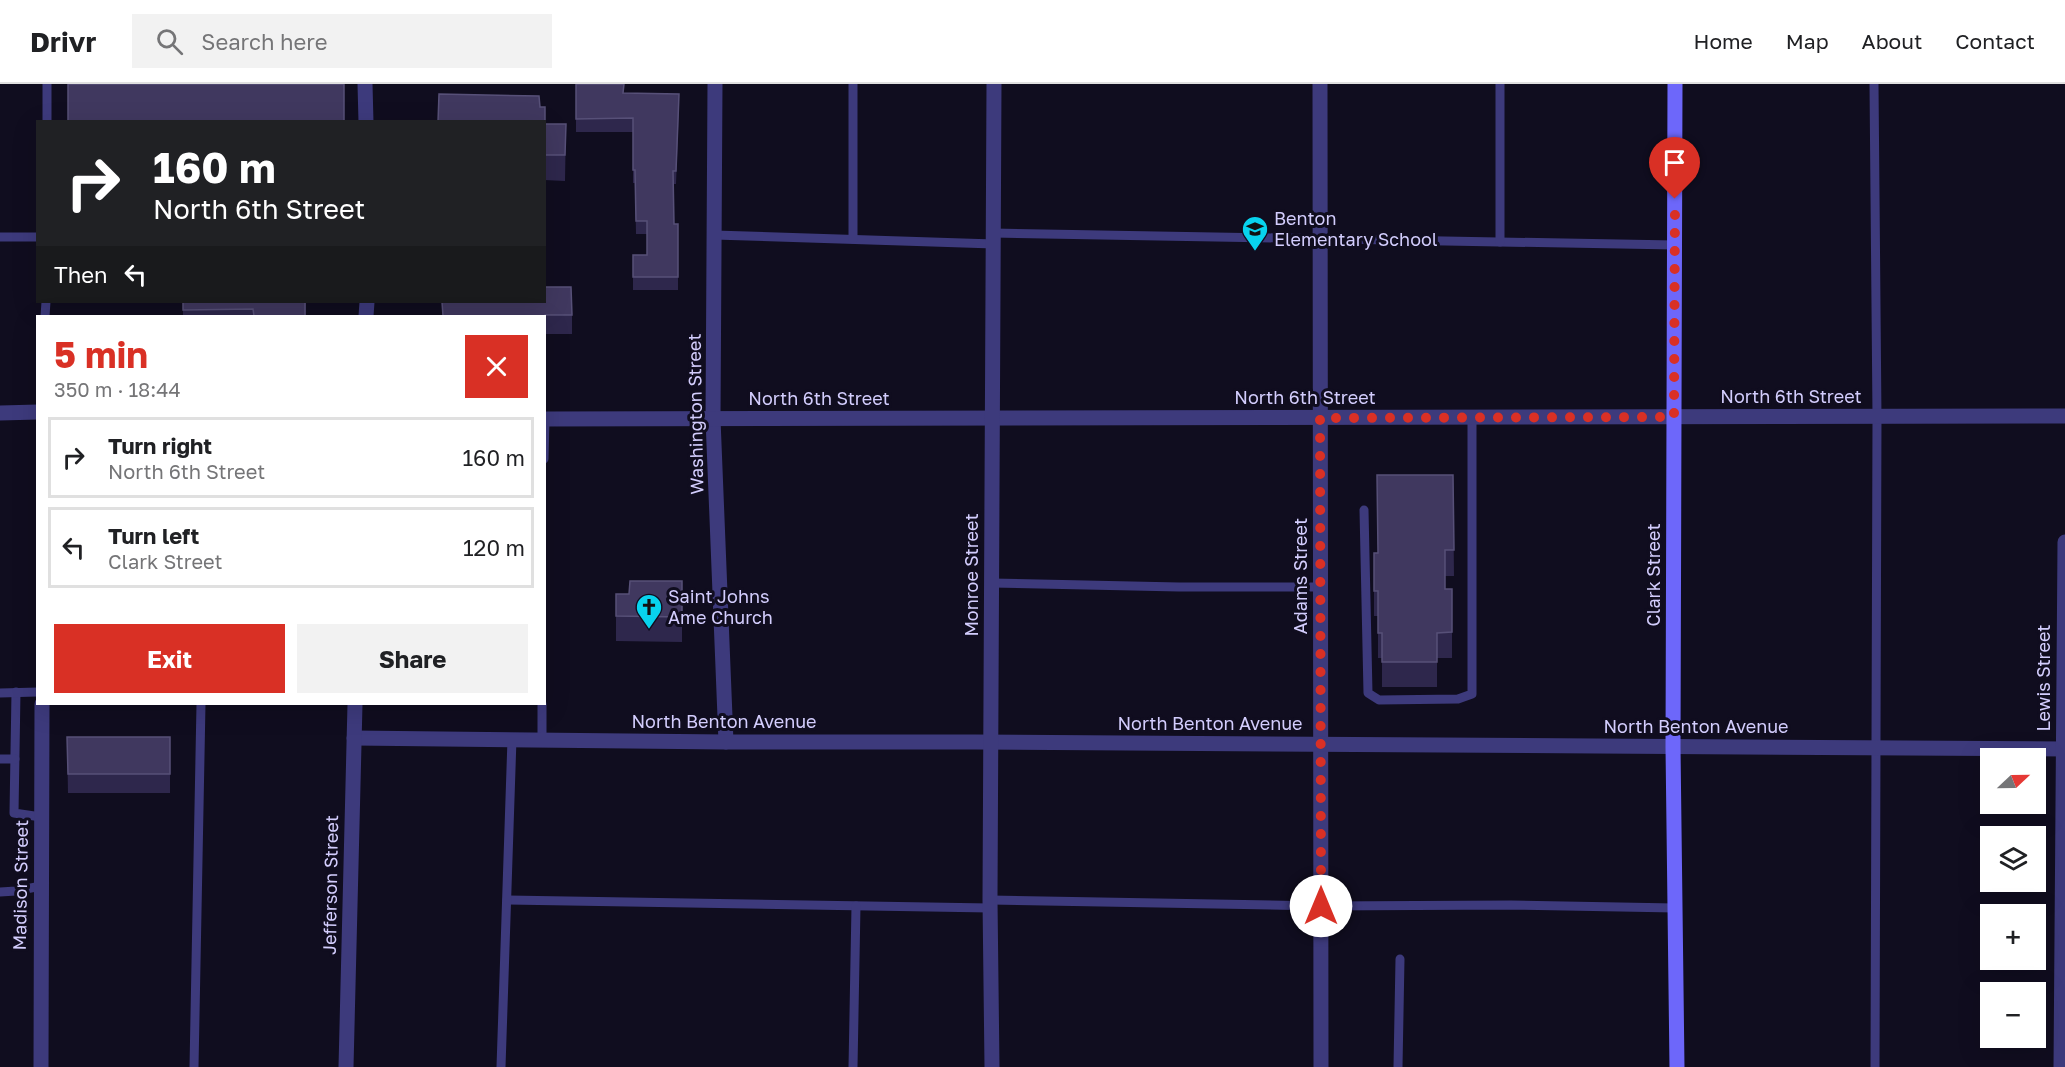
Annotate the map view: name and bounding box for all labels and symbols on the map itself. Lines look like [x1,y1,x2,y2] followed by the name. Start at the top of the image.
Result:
[1649,137,1700,199] pin
[1274,207,1438,250] place label: Benton Elementary School
[1240,214,1270,252] school or university icon: Benton Elementary School
[683,333,707,495] street label: Washington Street
[1720,385,1862,407] street label: North 6th Street
[1234,386,1376,408] street label: North 6th Street
[748,387,890,409] street label: North 6th Street
[960,513,982,637] street label: Monroe Street
[1289,518,1311,634] street label: Adams Street
[1642,523,1664,627] street label: Clark Street
[668,585,773,628] place label: Saint Johns Ame Church
[634,592,664,630] church icon: Saint Johns Ame Church
[2032,624,2054,732] street label: Lewis Street
[631,710,817,732] street label: North Benton Avenue
[1117,712,1303,734] street label: North Benton Avenue
[1603,715,1789,737] street label: North Benton Avenue
[1980,748,2046,814] north arrow
[318,815,342,955] street label: Jefferson Street
[8,819,32,951] street label: Madison Street
[1289,874,1353,938] position arrow

